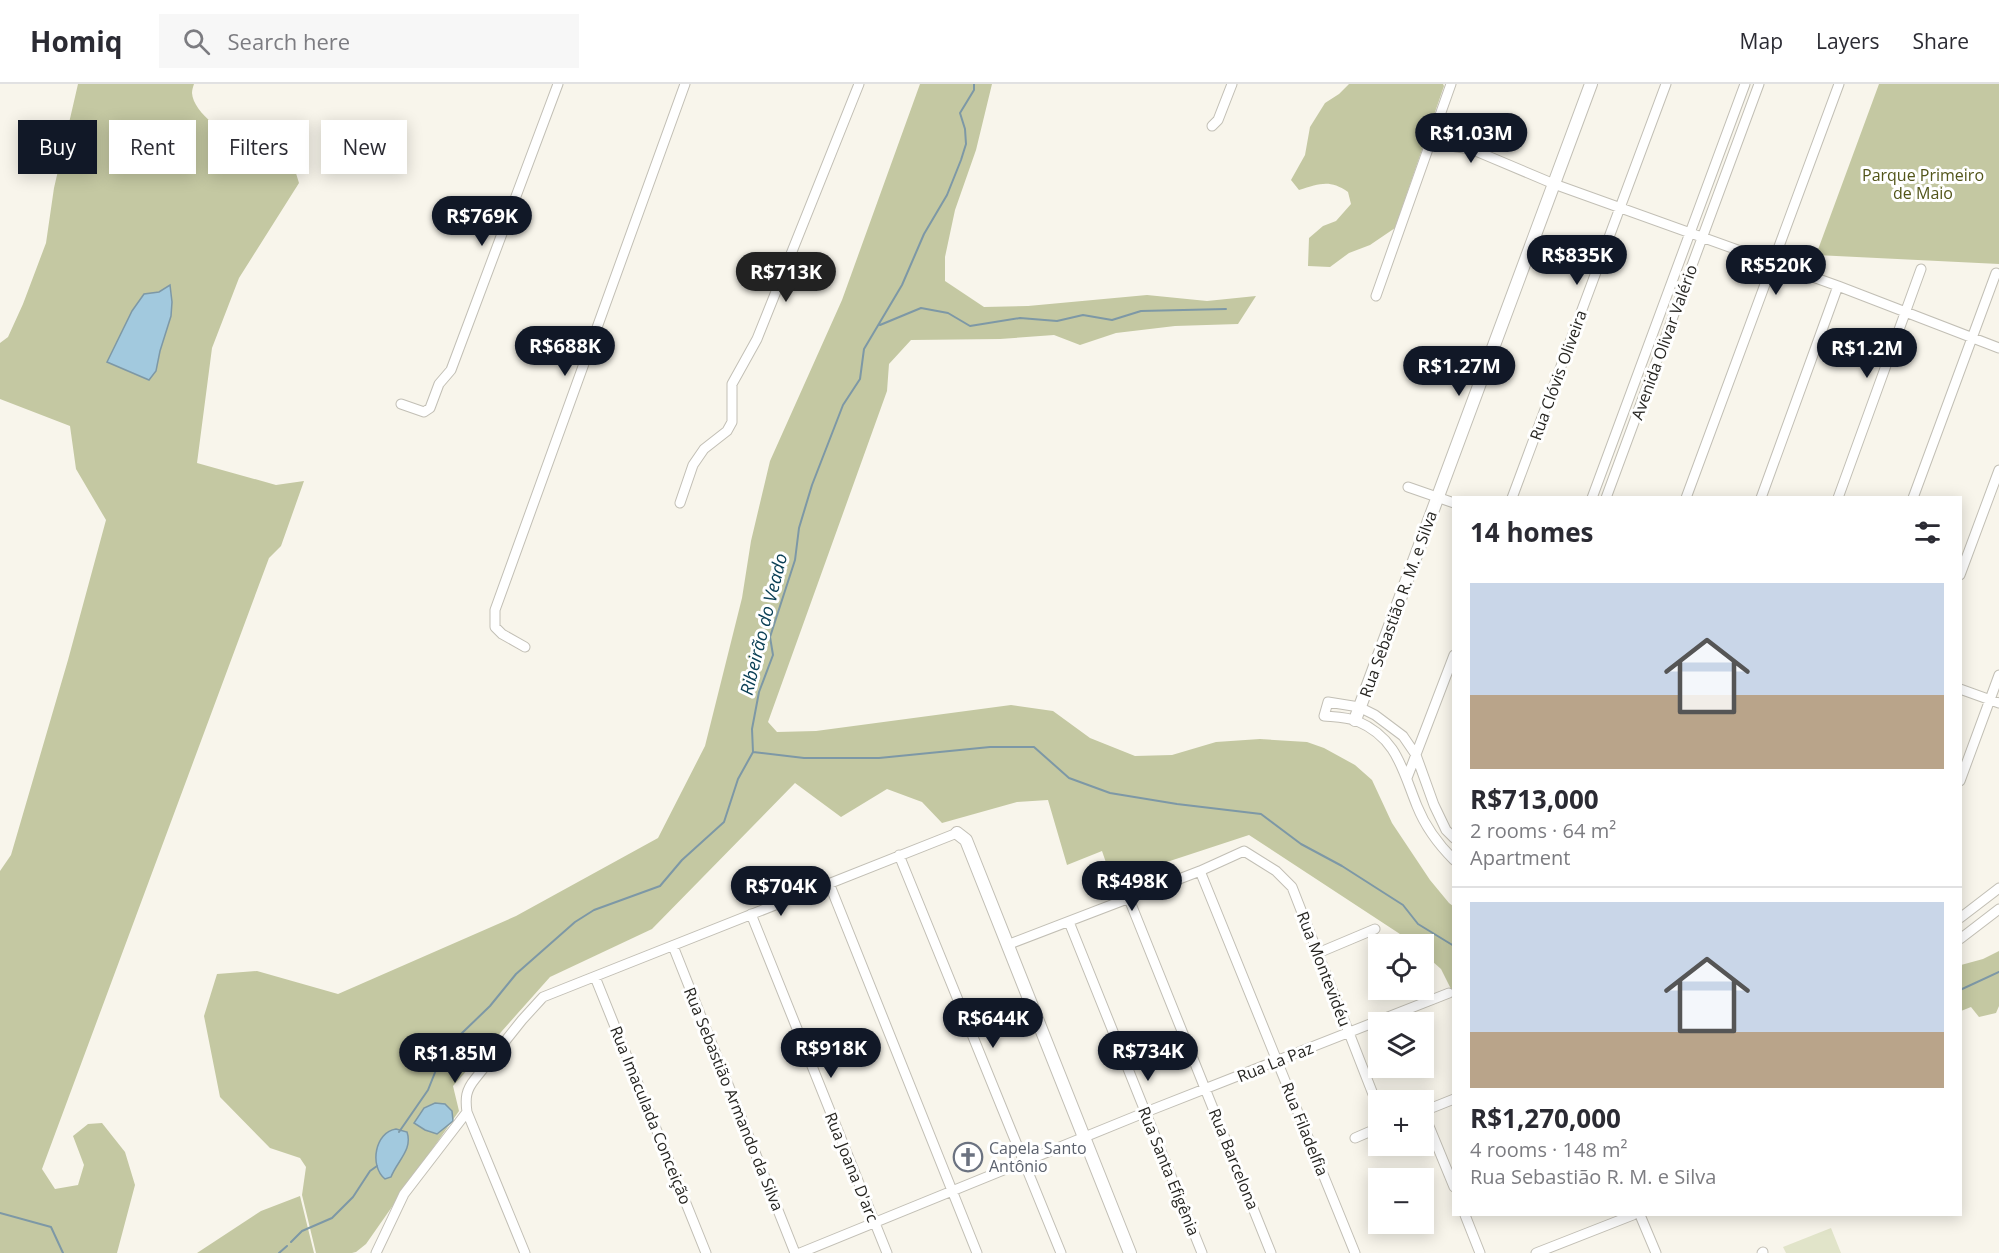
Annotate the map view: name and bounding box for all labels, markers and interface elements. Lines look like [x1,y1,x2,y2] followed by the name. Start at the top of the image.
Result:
[159,14,579,68] search box
[30,22,123,60] text: Homiq
[180,25,213,58] icon: search
[228,26,350,56] text: Search here
[1740,27,1783,55] text: Map
[1816,27,1880,55] text: Layers
[1913,27,1969,55] text: Share
[1416,113,1526,164] pin: R$1.03M
[1429,119,1513,146] text: R$1.03M
[18,120,97,174] chip: Buy
[109,120,196,174] chip: Rent
[208,120,309,174] chip: Filters
[321,120,407,174] chip: New
[1862,164,1984,204] park label: Parque Primeiro de Maio
[433,196,531,247] pin: R$769K
[446,202,518,229] text: R$769K
[1528,235,1626,286] pin: R$835K
[1541,241,1613,268] text: R$835K
[1727,245,1825,296] pin: R$520K
[1740,251,1812,278] text: R$520K
[737,252,835,303] pin: R$713K
[750,258,822,285] text: R$713K
[1626,261,1702,423] street label: Avenida Olivar Valério
[1524,307,1592,443] street label: Rua Clóvis Oliveira
[516,326,614,377] pin: R$688K
[1818,328,1916,379] pin: R$1.2M
[529,332,601,359] text: R$688K
[1831,334,1903,361] text: R$1.2M
[1404,346,1514,397] pin: R$1.27M
[1417,352,1501,379] text: R$1.27M
[1354,508,1442,700] street label: Rua Sebastião R. M. e Silva
[1470,514,1594,550] text: 14 homes
[1911,516,1944,549] icon: filters
[734,550,792,698] water label: Ribeirão do Veado
[1653,622,1761,730] icon: home
[1470,781,1599,817] text: R$713,000
[1470,817,1616,844] text: 2 rooms · 64 m²
[1470,844,1570,871] text: Apartment
[1083,861,1181,912] pin: R$498K
[732,866,830,917] pin: R$704K
[1096,867,1168,894] text: R$498K
[745,872,817,899] text: R$704K
[1292,908,1356,1030] street label: Rua Montevidéu
[1368,934,1434,1234] map controls
[1368,934,1434,1000] button: locate
[1653,941,1761,1049] icon: home
[679,984,789,1214] street label: Rua Sebastião Armando da Silva
[944,998,1042,1049] pin: R$644K
[957,1004,1029,1031] text: R$644K
[1368,1012,1434,1078] button: layers
[605,1023,697,1207] street label: Rua Imaculada Conceição
[782,1028,880,1079] pin: R$918K
[1099,1031,1197,1082] pin: R$734K
[400,1033,510,1084] pin: R$1.85M
[795,1034,867,1061] text: R$918K
[1112,1037,1184,1064] text: R$734K
[1234,1037,1316,1087] street label: Rua La Paz
[413,1039,497,1066] text: R$1.85M
[1276,1079,1334,1179] street label: Rua Filadelfia
[1368,1090,1434,1156] button: +
[1470,1100,1621,1136] text: R$1,270,000
[1133,1103,1205,1239] street label: Rua Santa Efigênia
[1204,1105,1264,1213] street label: Rua Barcelona
[820,1109,884,1225] street label: Rua Joana D'arc
[1470,1136,1628,1163] text: 4 rooms · 148 m²
[989,1137,1087,1177] place label: Capela Santo Antônio
[952,1141,984,1173] church icon: Capela Santo Antônio
[1470,1163,1716,1190] text: Rua Sebastião R. M. e Silva
[1368,1168,1434,1234] button: −

